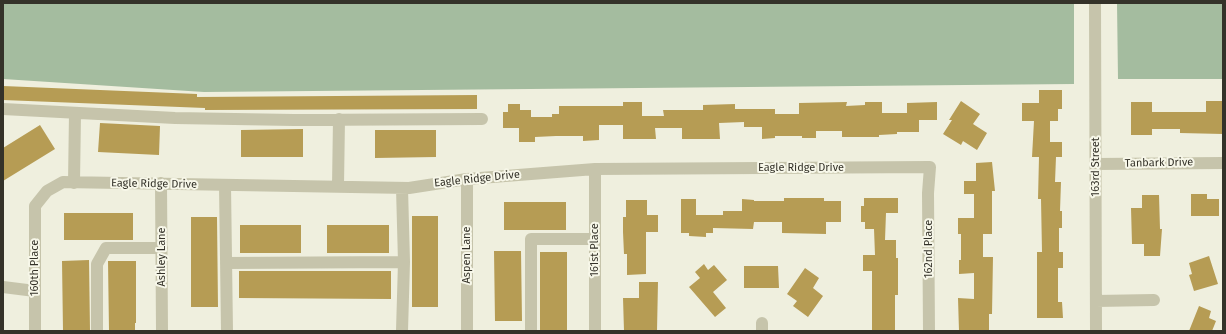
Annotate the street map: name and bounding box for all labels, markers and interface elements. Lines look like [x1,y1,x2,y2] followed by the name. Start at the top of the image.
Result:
[1089,137,1103,197] street label: 163rd Street
[1125,156,1193,170] street label: Tanbark Drive
[758,161,844,175] street label: Eagle Ridge Drive
[434,168,520,190] street label: Eagle Ridge Drive
[111,177,197,191] street label: Eagle Ridge Drive
[922,220,936,278] street label: 162nd Place
[588,223,602,277] street label: 161st Place
[460,226,474,284] street label: Aspen Lane
[155,227,169,287] street label: Ashley Lane
[28,240,42,296] street label: 160th Place

